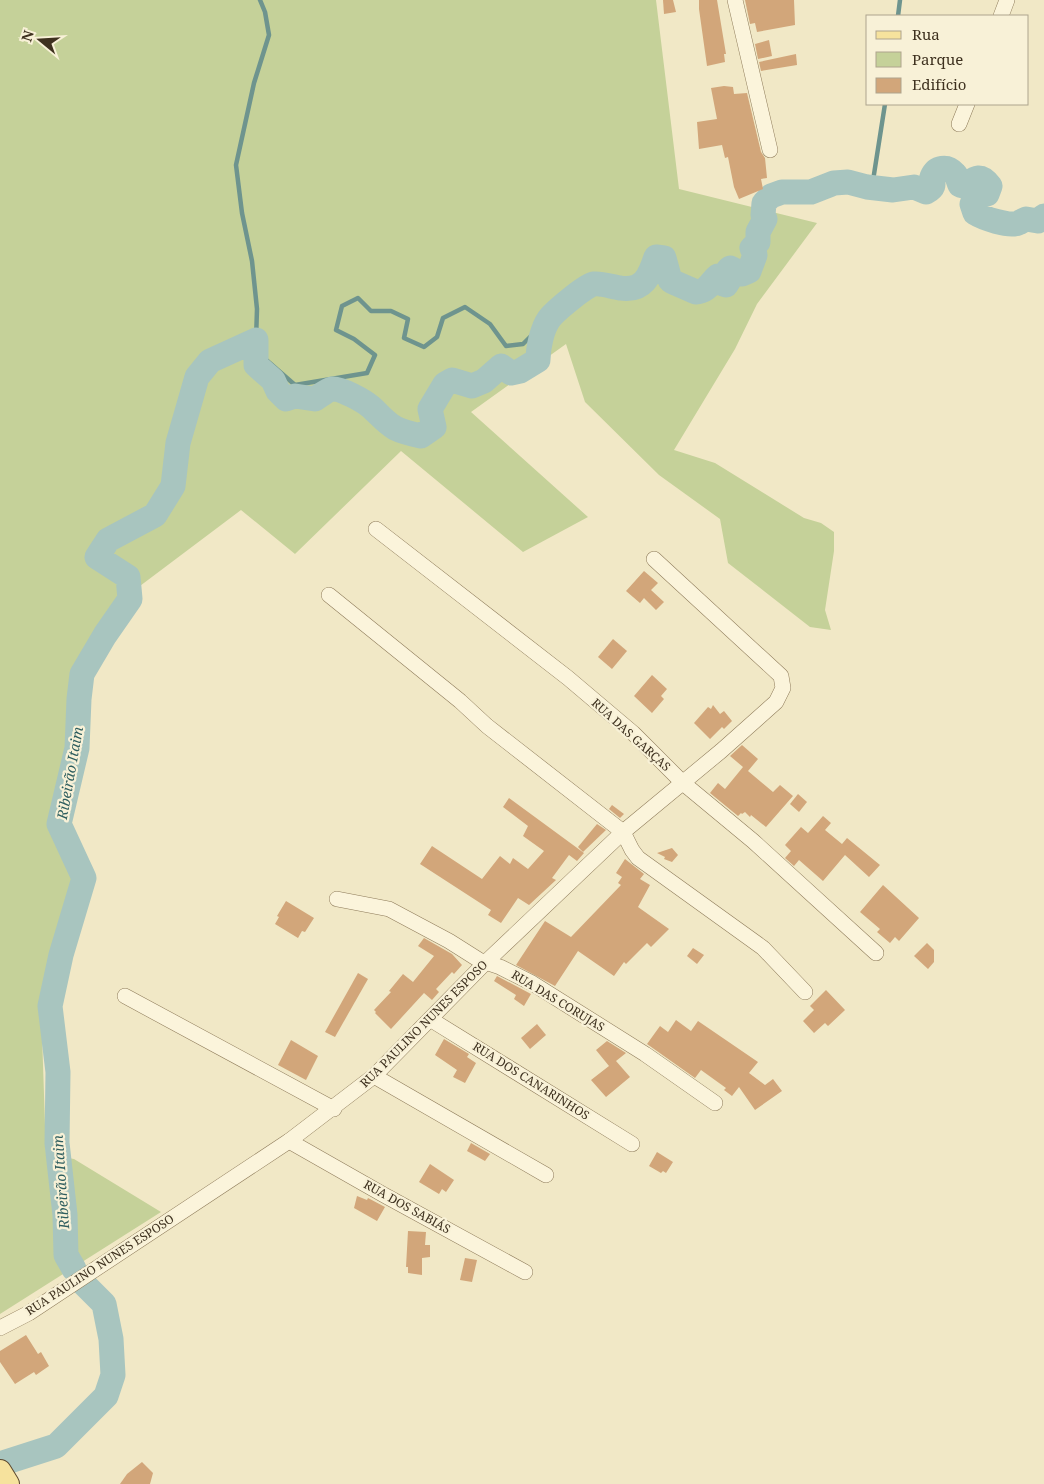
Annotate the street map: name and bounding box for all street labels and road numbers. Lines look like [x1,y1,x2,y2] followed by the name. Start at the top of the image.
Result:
[588,694,675,775] street label: RUA DAS GARÇAS
[356,956,491,1091] street label: RUA PAULINO NUNES ESPOSO
[508,966,608,1035] street label: RUA DAS CORUJAS
[470,1038,593,1124] street label: RUA DOS CANARINHOS
[361,1176,454,1238] street label: RUA DOS SABIÁS
[22,1210,177,1319] street label: RUA PAULINO NUNES ESPOSO

